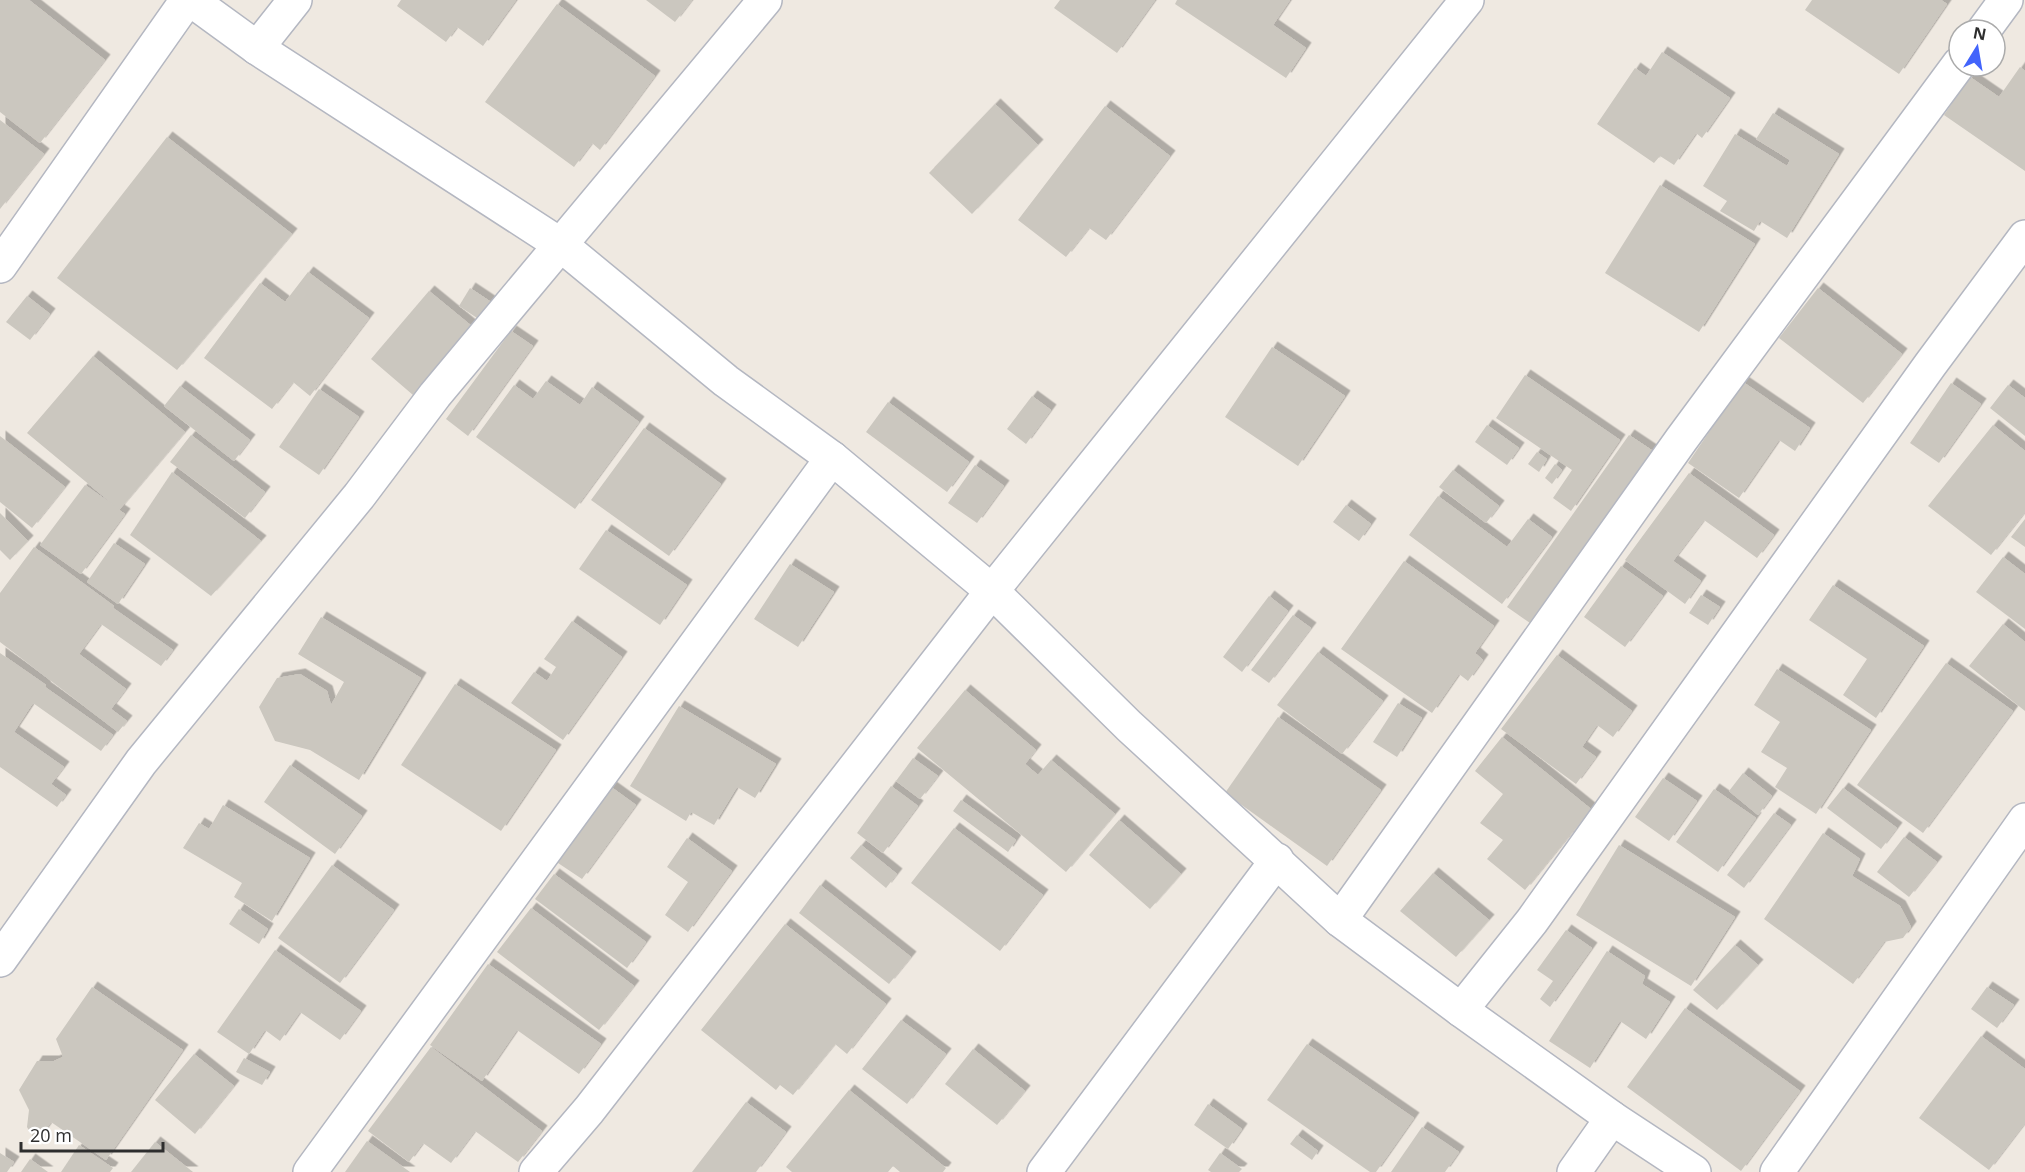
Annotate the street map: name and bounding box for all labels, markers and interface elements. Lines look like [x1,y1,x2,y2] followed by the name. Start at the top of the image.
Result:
[1947,18,2007,78] north arrow
[1971,21,1988,45] text: N
[21,1115,164,1153] scale bar
[30,1123,72,1147] text: 20 m

